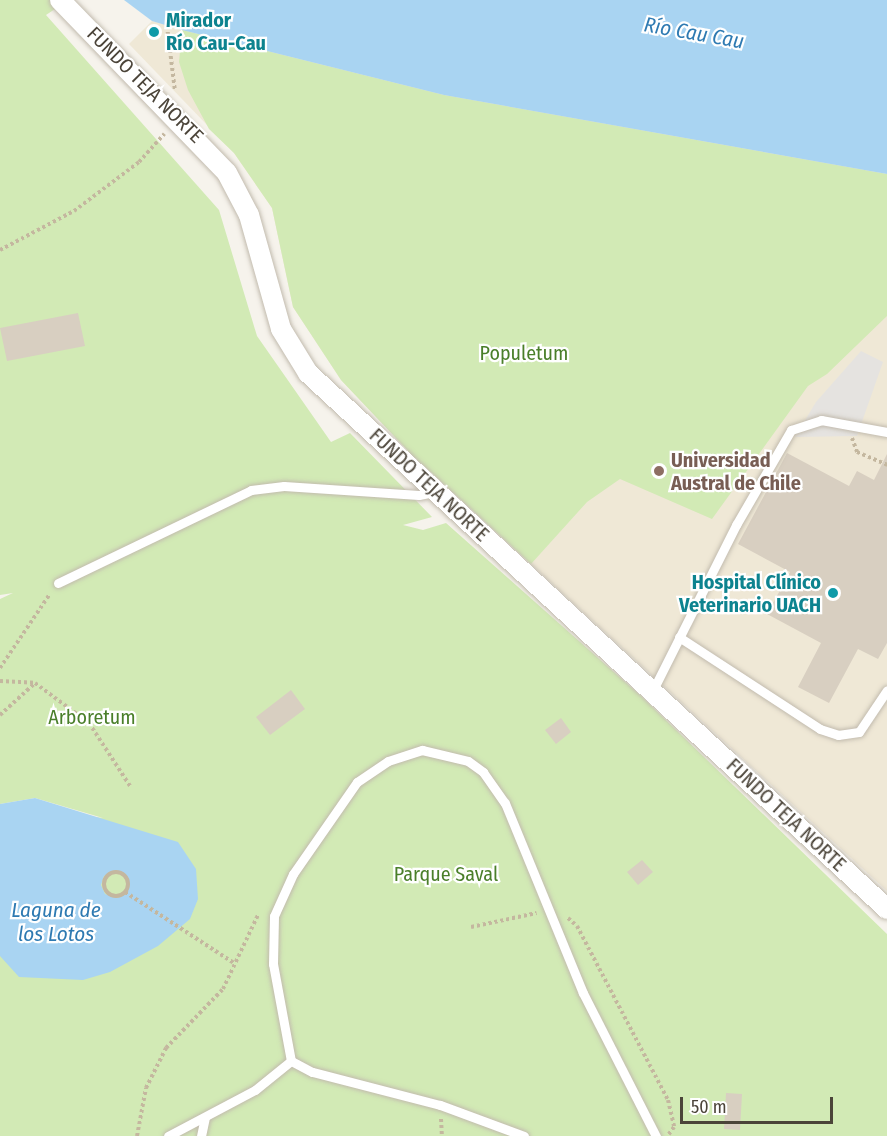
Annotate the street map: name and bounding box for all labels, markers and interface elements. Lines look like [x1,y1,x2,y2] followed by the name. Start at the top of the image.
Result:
[166,8,266,55] place label: Mirador Río Cau-Cau
[642,12,746,54] water label: Río Cau Cau
[82,22,208,148] street label: FUNDO TEJA NORTE
[147,25,161,39] marker: Mirador Río Cau-Cau
[480,341,568,365] park label: Populetum
[364,424,494,546] street label: FUNDO TEJA NORTE
[671,448,801,495] place label: Universidad Austral de Chile
[652,464,666,478] marker: Universidad Austral de Chile
[679,570,821,617] place label: Hospital Clínico Veterinario UACH
[826,586,840,600] marker: Hospital Clínico Veterinario UACH
[48,705,136,729] park label: Arboretum
[721,754,851,876] street label: FUNDO TEJA NORTE
[394,862,498,886] park label: Parque Saval
[11,897,101,947] water label: Laguna de los Lotos
[683,1085,836,1123] scale bar
[691,1096,727,1118] text: 50 m

